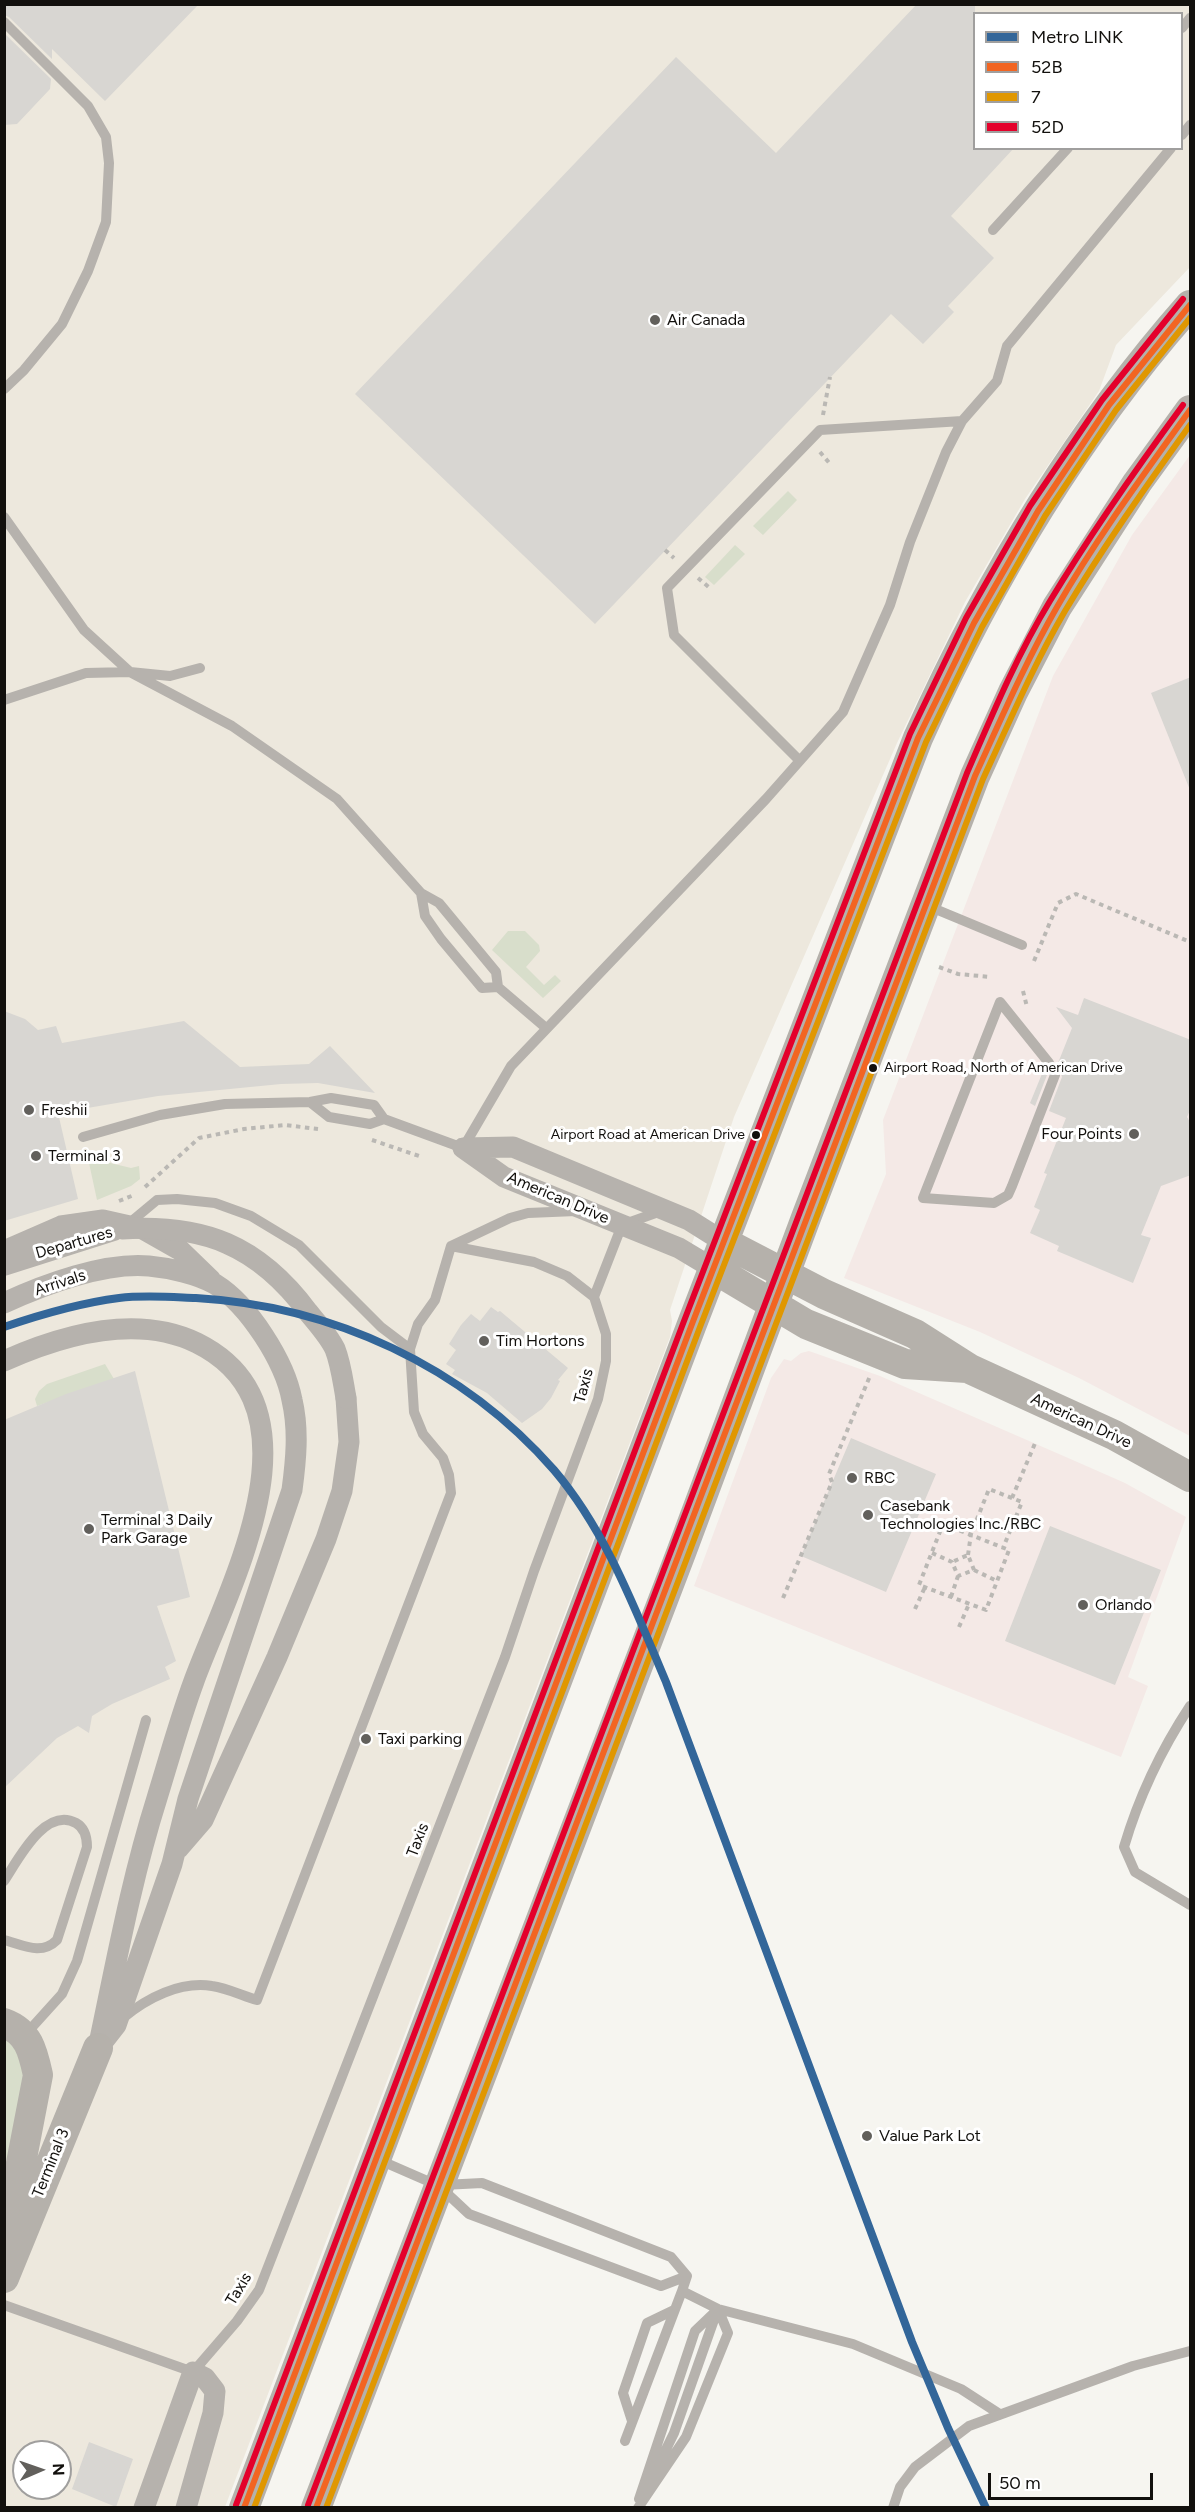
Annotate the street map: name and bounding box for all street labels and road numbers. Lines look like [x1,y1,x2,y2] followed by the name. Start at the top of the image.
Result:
[504,1168,612,1228] street label: American Drive
[33,1223,115,1263] street label: Departures
[32,1266,88,1300] street label: Arrivals
[570,1367,598,1405] street label: Taxis
[1028,1389,1134,1453] street label: American Drive
[403,1820,433,1860] street label: Taxis
[29,2126,73,2200] street label: Terminal 3
[222,2269,256,2309] street label: Taxis

